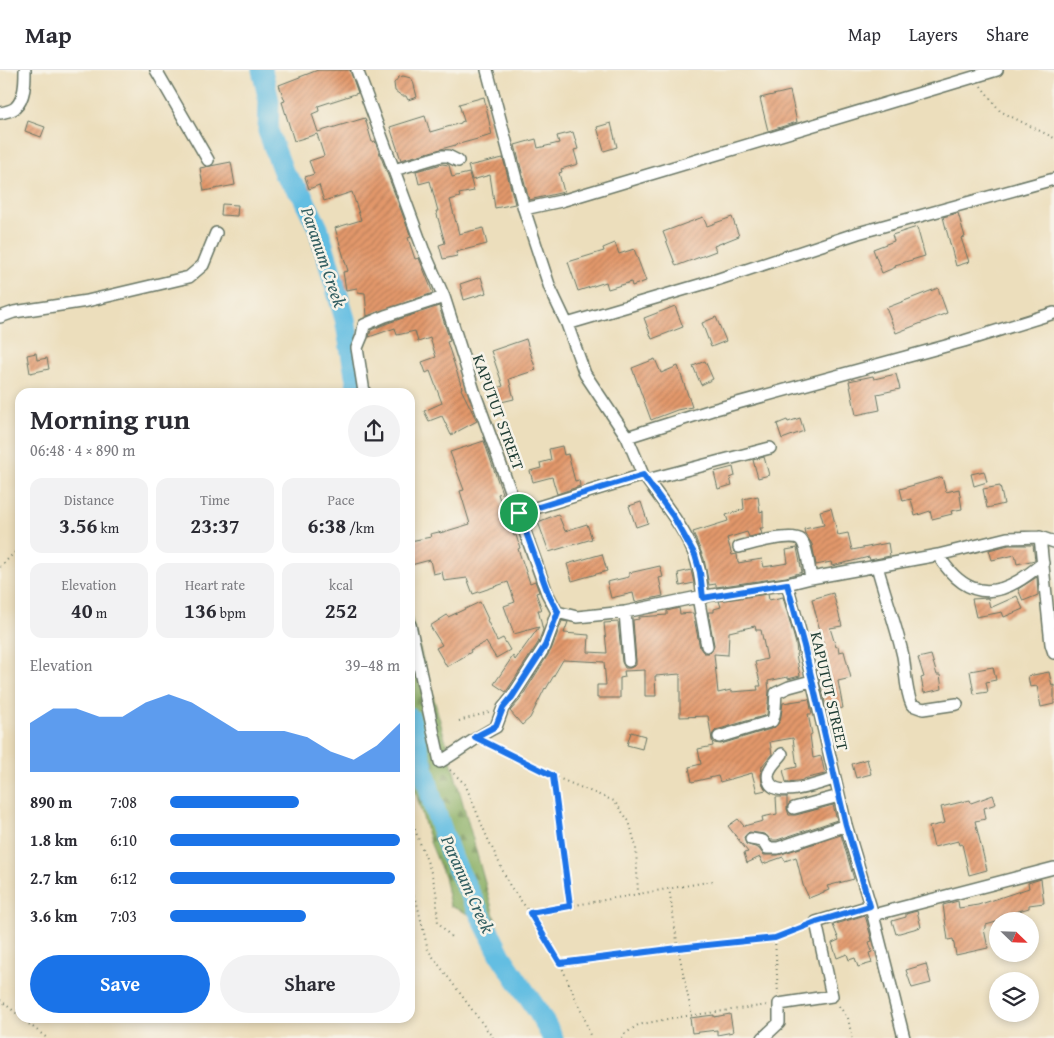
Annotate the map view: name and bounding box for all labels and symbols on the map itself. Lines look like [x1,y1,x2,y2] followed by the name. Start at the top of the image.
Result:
[294,202,354,312] water label: Paranum Creek
[467,351,531,473] street label: KAPUTUT STREET
[498,492,540,534] pin
[805,629,855,753] street label: KAPUTUT STREET
[434,830,502,938] water label: Paranum Creek
[989,912,1039,962] north arrow

